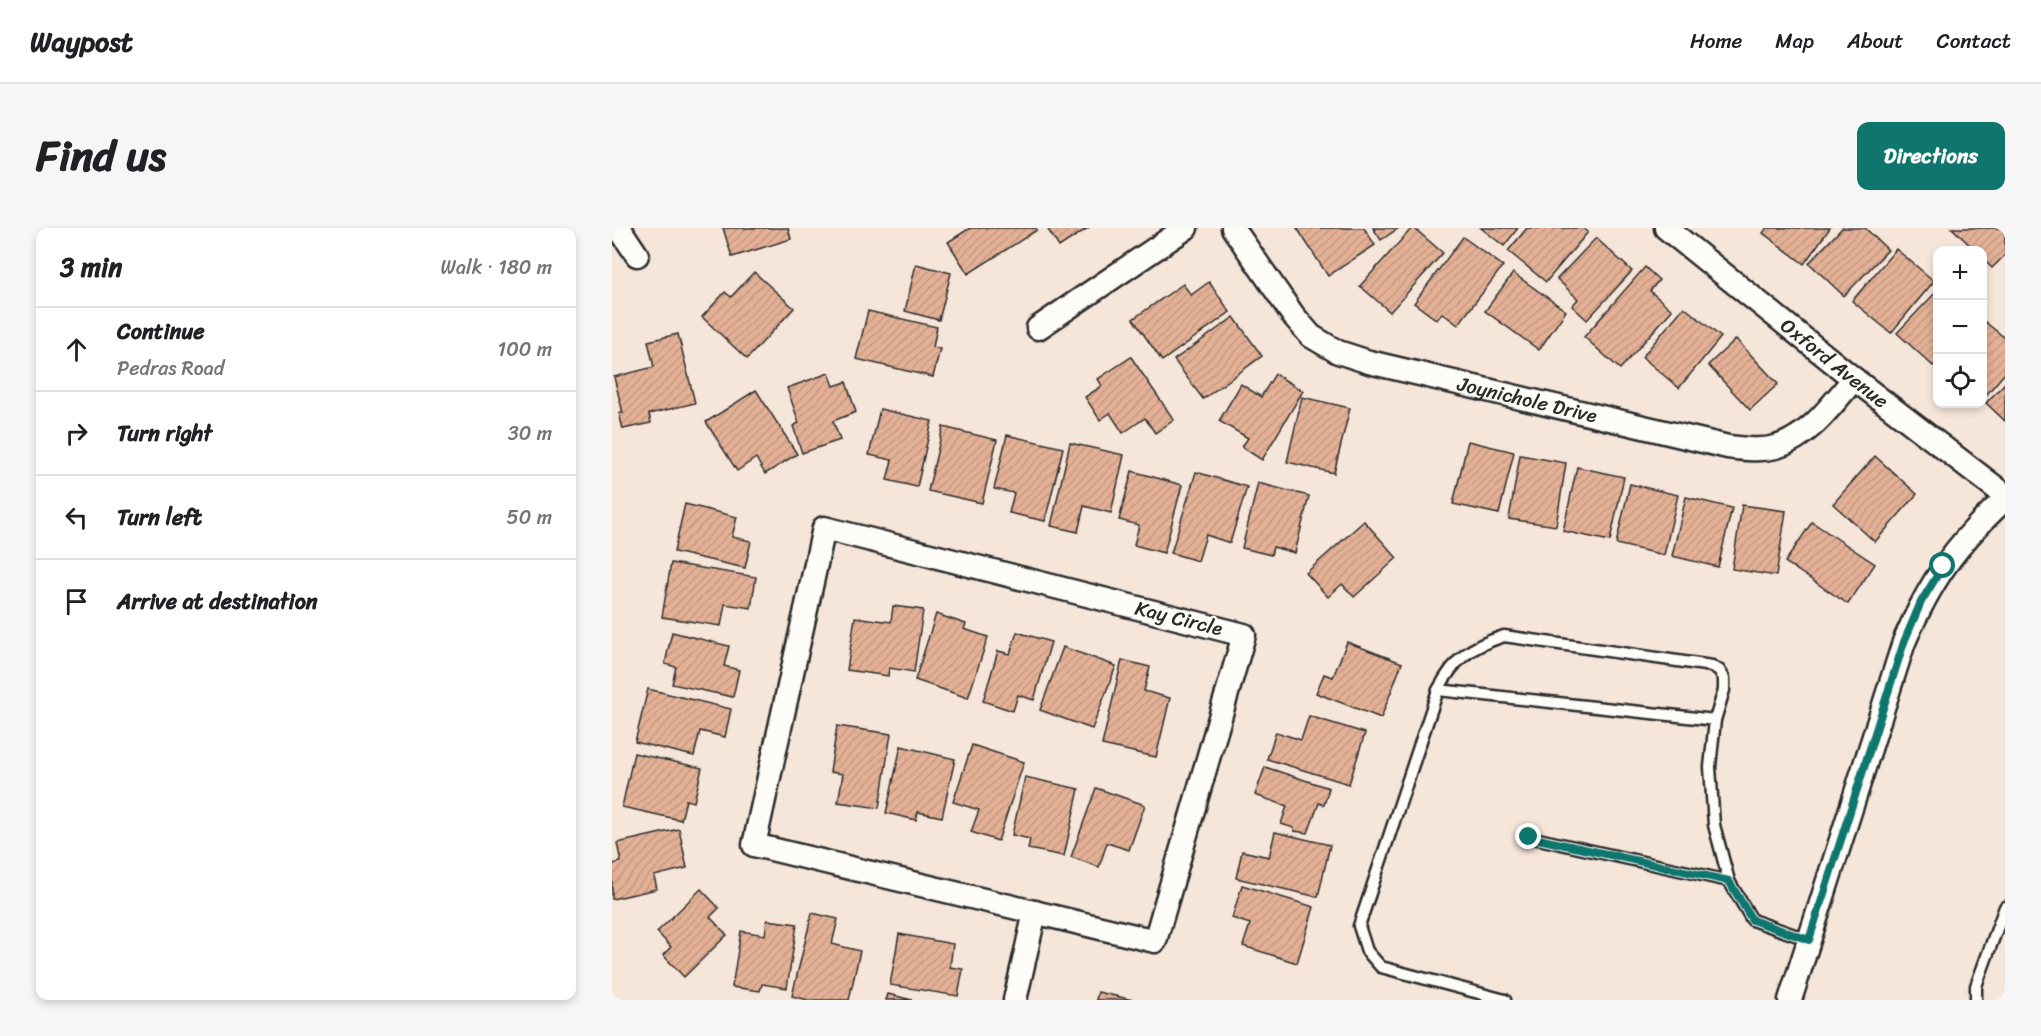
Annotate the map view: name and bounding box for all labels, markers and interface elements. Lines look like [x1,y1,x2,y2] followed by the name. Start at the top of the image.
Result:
[30,17,133,66] text: Waypost
[1690,22,1742,60] text: Home
[1775,22,1814,60] text: Map
[1847,22,1904,60] text: About
[1937,22,2011,60] text: Contact
[36,119,166,193] text: Find us
[1857,122,2005,190] button: Directions
[60,244,122,290] text: 3 min
[1933,246,1987,408] map controls
[1933,246,1987,300] button: +
[441,250,552,285] text: Walk · 180 m
[1933,300,1987,354] button: −
[1772,309,1896,418] street label: Oxford Avenue
[117,312,205,351] text: Continue
[498,332,552,367] text: 100 m
[60,333,93,366] icon: ahead
[117,351,224,386] text: Pedras Road
[1933,354,1987,408] button: locate
[1453,366,1601,433] street label: Joynichole Drive
[117,414,212,453] text: Turn right
[508,416,552,451] text: 30 m
[60,417,93,450] icon: right
[117,498,202,537] text: Turn left
[507,500,552,535] text: 50 m
[60,501,93,534] icon: left
[1929,552,1955,578] route start
[117,582,318,621] text: Arrive at destination
[60,585,93,618] icon: arrive
[1131,591,1227,646] street label: Kay Circle
[1515,823,1541,849] route end

